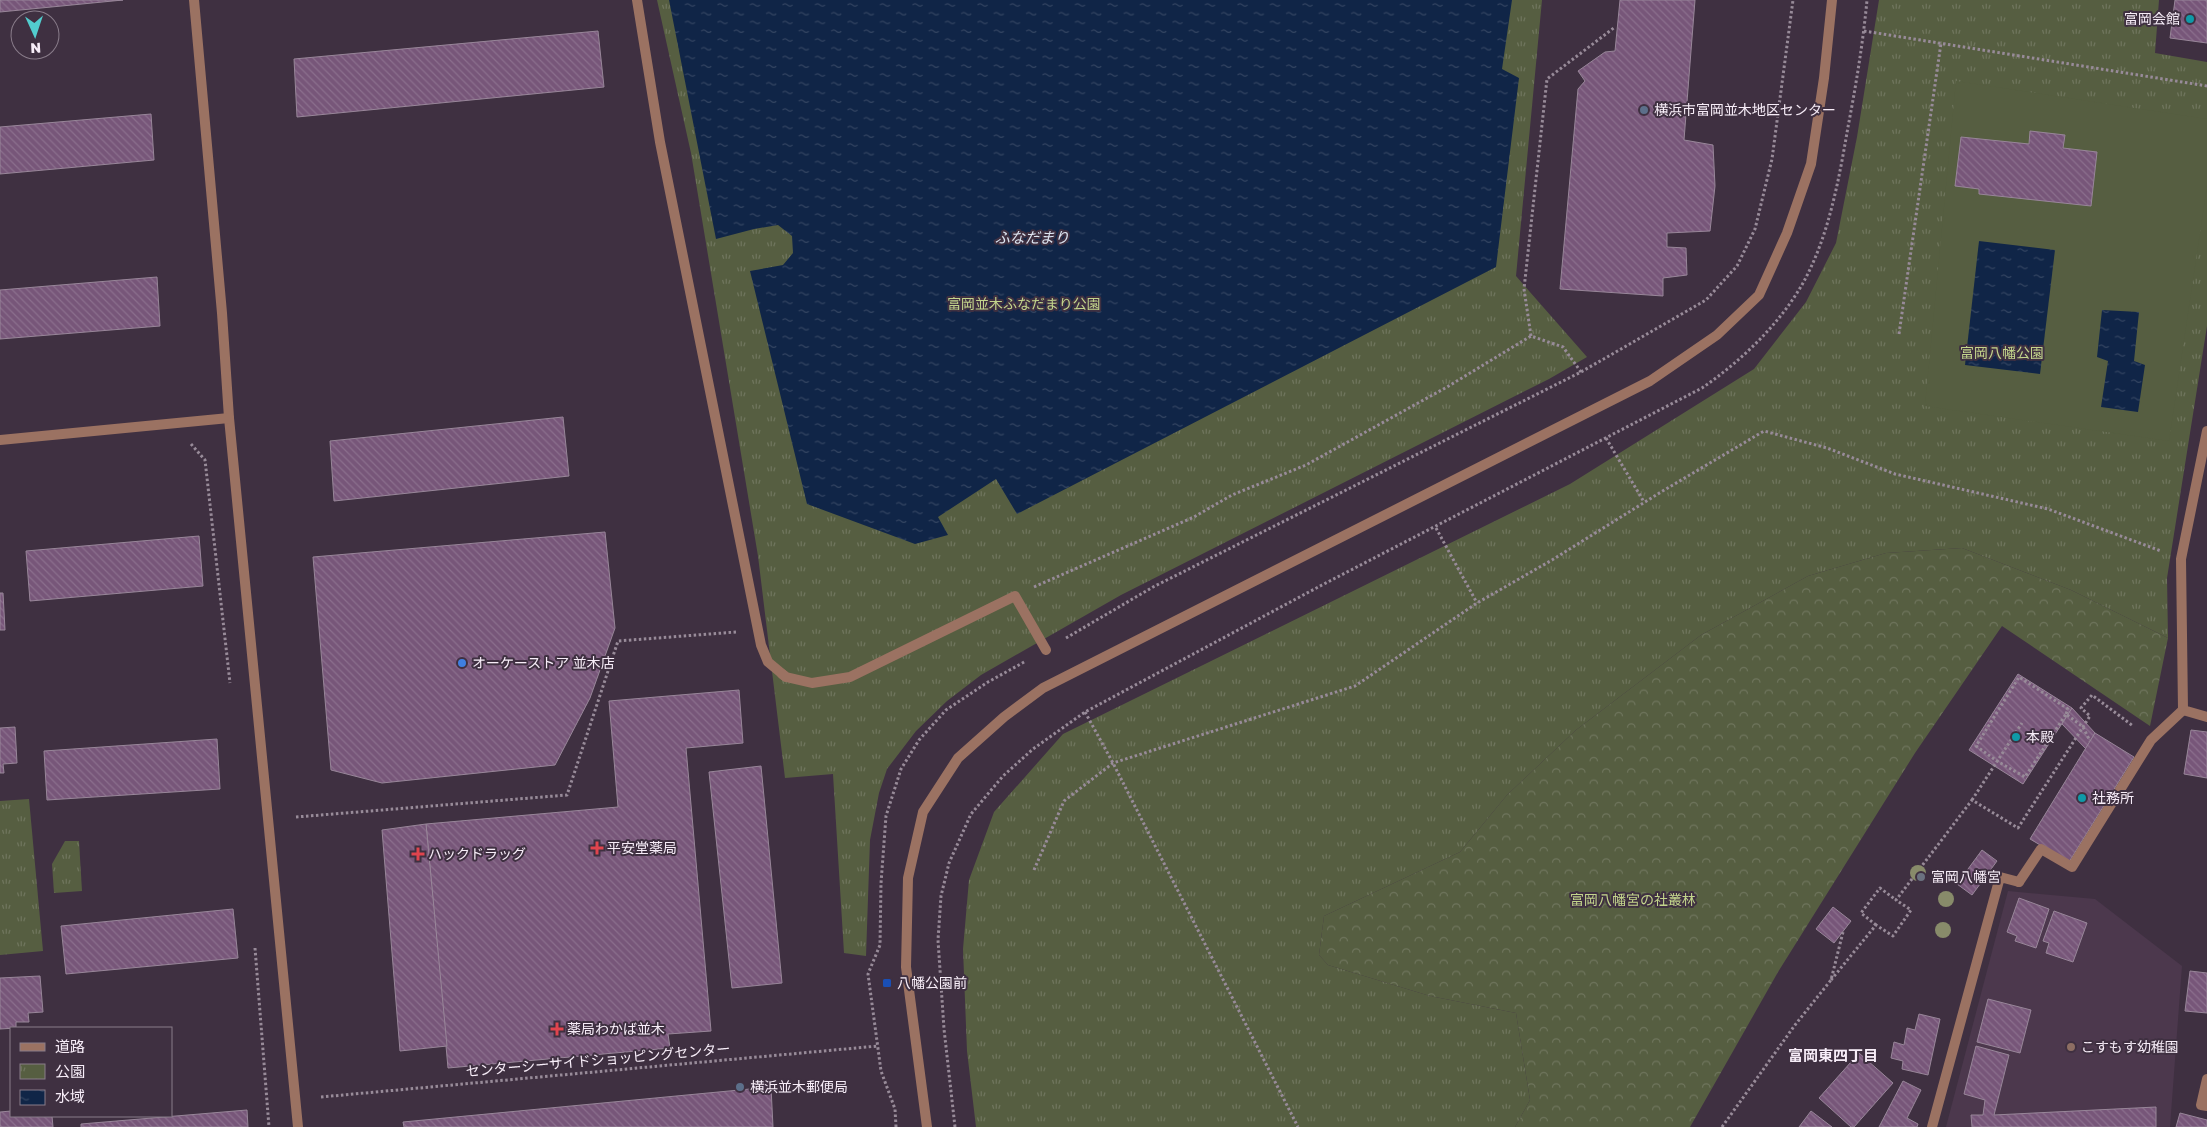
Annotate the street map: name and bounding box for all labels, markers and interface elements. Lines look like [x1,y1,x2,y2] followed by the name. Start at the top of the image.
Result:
[10,10,60,60] north arrow
[2124,10,2180,27] place label: 富岡会館
[2184,13,2196,25] marker: 富岡会館
[30,40,41,57] text: N
[1654,101,1836,118] place label: 横浜市富岡並木地区センター
[1638,104,1650,116] marker: 横浜市富岡並木地区センター
[995,228,1069,246] water label: ふなだまり
[947,295,1101,312] park label: 富岡並木ふなだまり公園
[1960,344,2044,361] park label: 富岡八幡公園
[472,654,615,671] place label: オーケーストア 並木店
[456,657,468,669] marker: オーケーストア 並木店
[2026,728,2054,745] place label: 本殿
[2010,731,2022,743] marker: 本殿
[2092,789,2134,806] place label: 社務所
[2076,792,2088,804] marker: 社務所
[607,839,677,856] place label: 平安堂薬局
[591,842,603,854] marker: 平安堂薬局
[428,845,526,862] place label: ハックドラッグ
[412,848,424,860] marker: ハックドラッグ
[1931,868,2001,885] place label: 富岡八幡宮
[1915,871,1927,883] marker: 富岡八幡宮
[1570,891,1696,908] park label: 富岡八幡宮の社叢林
[897,974,967,991] place label: 八幡公園前
[881,977,893,989] marker: 八幡公園前
[567,1020,665,1037] place label: 薬局わかば並木
[551,1023,563,1035] marker: 薬局わかば並木
[10,1027,172,1117] legend
[55,1037,85,1055] text: 道路
[2081,1038,2179,1055] place label: こすもす幼稚園
[465,1039,731,1080] street label: センターシーサイドショッピングセンター
[2065,1041,2077,1053] marker: こすもす幼稚園
[1788,1046,1878,1064] district label: 富岡東四丁目
[55,1062,85,1080] text: 公園
[750,1078,848,1095] place label: 横浜並木郵便局
[734,1081,746,1093] marker: 横浜並木郵便局
[55,1087,85,1105] text: 水域

